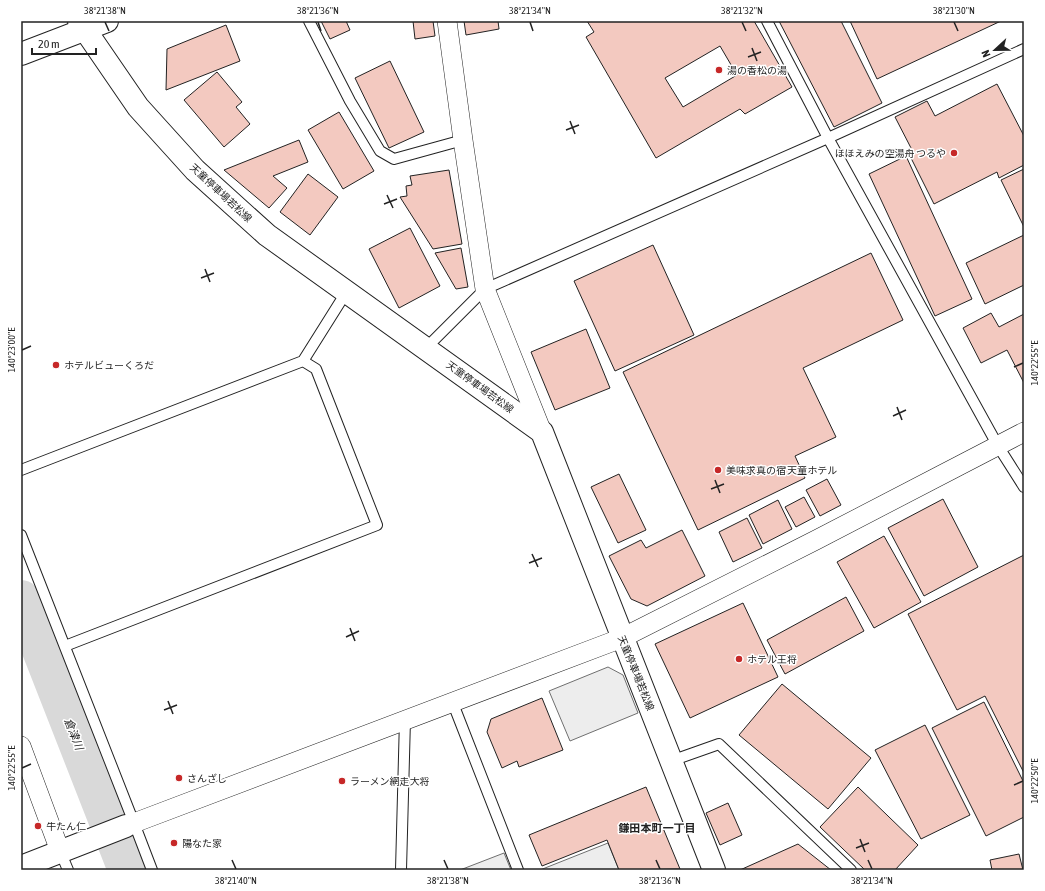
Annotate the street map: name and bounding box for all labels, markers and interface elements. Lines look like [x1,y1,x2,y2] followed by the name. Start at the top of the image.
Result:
[84,5,126,16] text: 38°21'38"N
[297,5,339,16] text: 38°21'36"N
[509,5,551,16] text: 38°21'34"N
[721,5,763,16] text: 38°21'32"N
[933,5,975,16] text: 38°21'30"N
[32,30,96,56] scale bar
[975,30,1015,70] north arrow
[38,37,60,51] text: 20 m
[979,48,993,59] text: N
[714,65,724,75] marker: 湯の香松の湯
[727,65,787,76] place label: 湯の香松の湯
[835,148,946,159] place label: ほほえみの空湯舟 つるや
[949,148,959,158] marker: ほほえみの空湯舟 つるや
[188,162,254,224] street label: 天童停車場若松線
[6,327,17,372] text: 140°23'00"E
[1029,340,1040,385] text: 140°22'55"E
[444,359,516,415] street label: 天童停車場若松線
[51,360,61,370] marker: ホテルビューくろだ
[64,360,154,371] place label: ホテルビューくろだ
[713,465,723,475] marker: 美味求真の宿 天童ホテル
[726,465,837,476] place label: 美味求真の宿 天童ホテル
[616,634,656,712] street label: 天童停車場若松線
[734,654,744,664] marker: ホテル王将
[747,654,797,665] place label: ホテル王将
[62,716,86,752] water label: 倉津川
[6,745,17,790] text: 140°22'55"E
[1029,758,1040,803] text: 140°22'50"E
[174,773,184,783] marker: さんざし
[187,773,227,784] place label: さんざし
[337,776,347,786] marker: ラーメン網走大将
[350,776,430,787] place label: ラーメン網走大将
[33,821,43,831] marker: 牛たん仁
[46,821,86,832] place label: 牛たん仁
[619,822,696,834] district label: 鎌田本町一丁目
[169,838,179,848] marker: 陽なた家
[182,838,222,849] place label: 陽なた家
[215,875,257,886] text: 38°21'40"N
[427,875,469,886] text: 38°21'38"N
[639,875,681,886] text: 38°21'36"N
[851,875,893,886] text: 38°21'34"N

